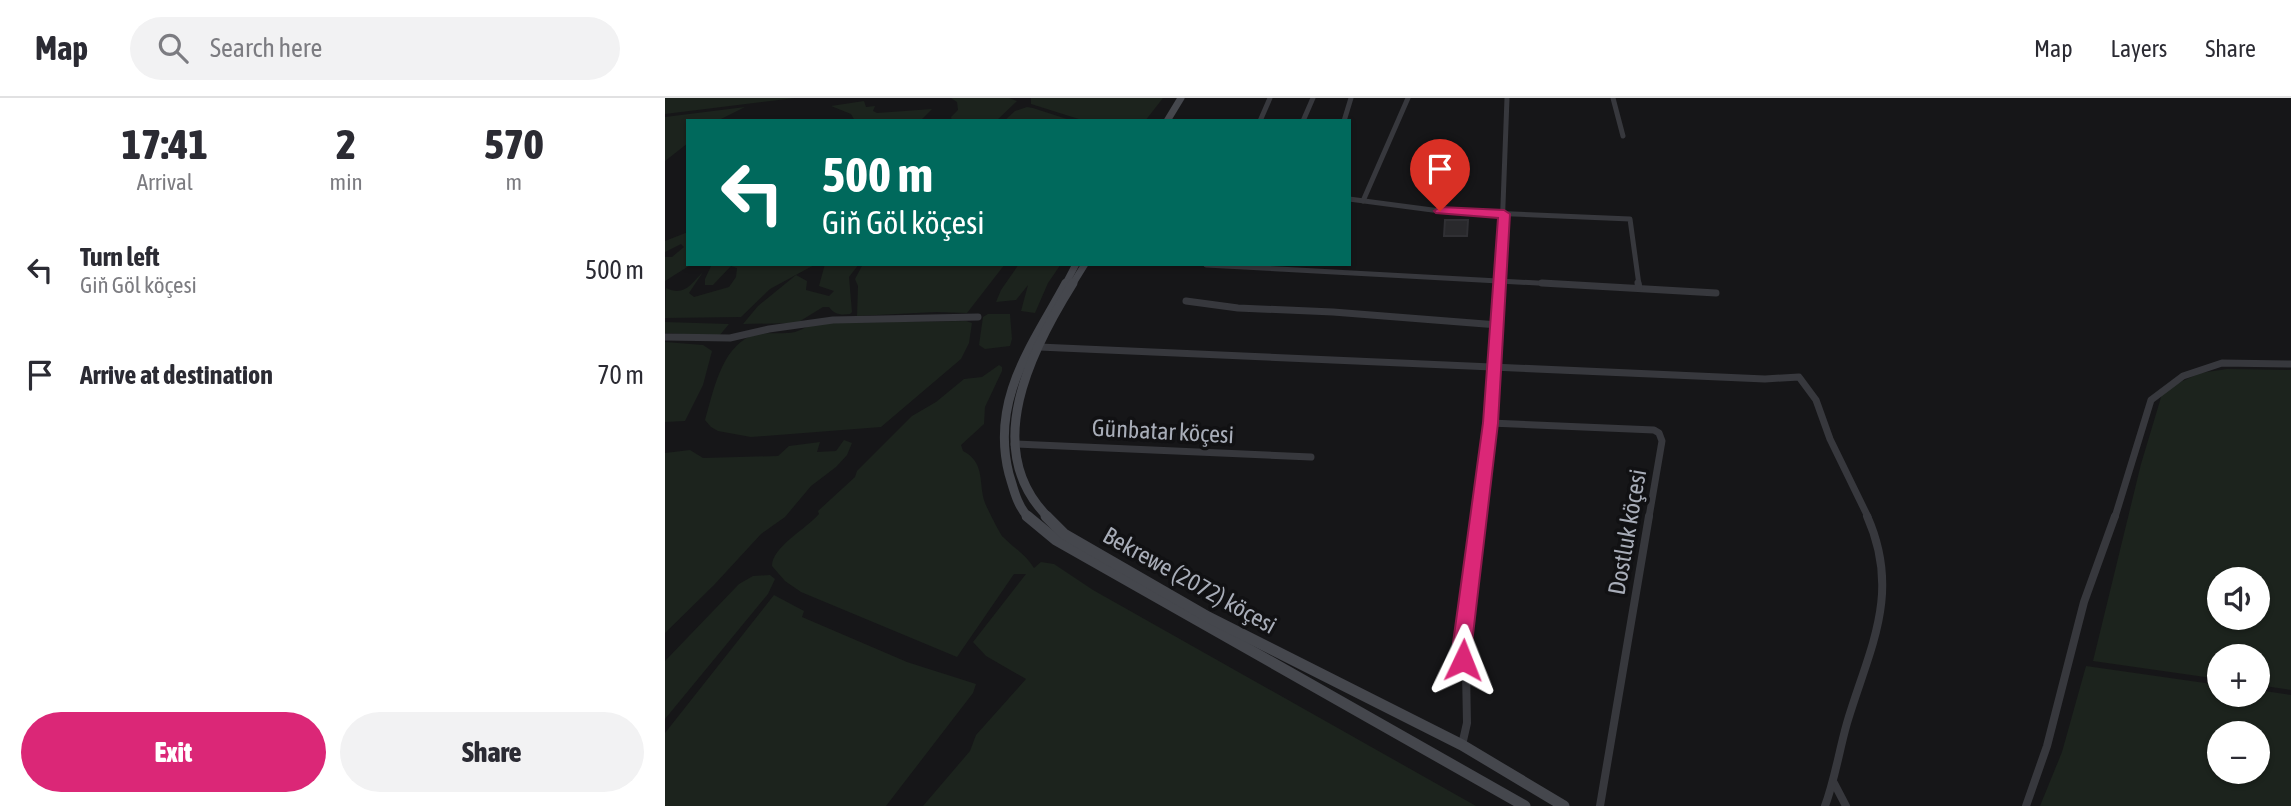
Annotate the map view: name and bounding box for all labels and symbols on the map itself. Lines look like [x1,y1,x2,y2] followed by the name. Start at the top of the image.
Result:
[1410,139,1470,211] pin
[1091,414,1235,448] street label: Günbatar köçesi
[1603,467,1651,597] street label: Dostluk köçesi
[1099,521,1281,639] street label: Bekrewe (2072) köçesi
[1426,623,1500,697] position arrow

